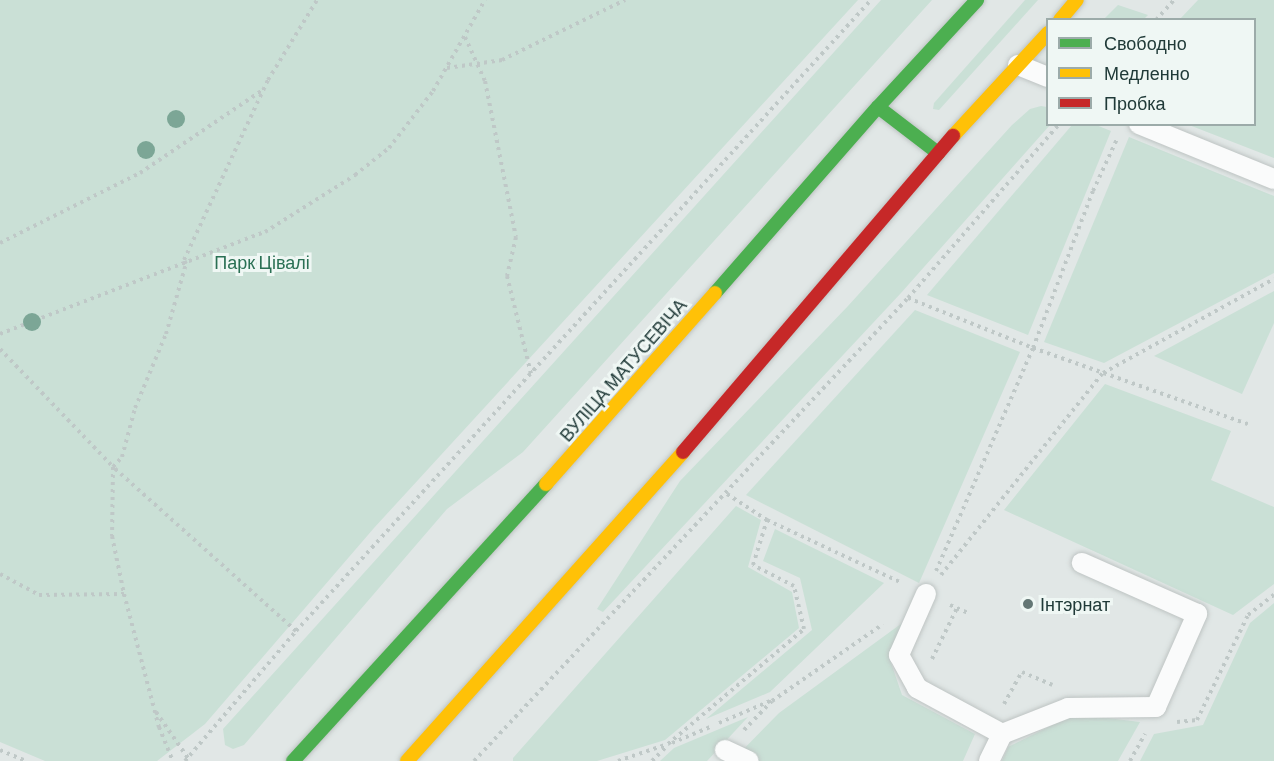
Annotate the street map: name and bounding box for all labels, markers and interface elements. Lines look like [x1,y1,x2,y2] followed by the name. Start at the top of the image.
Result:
[1046,18,1256,126] legend
[1104,32,1187,54] text: Свободно
[1104,62,1190,84] text: Медленно
[1104,92,1166,114] text: Пробка
[214,251,310,273] park label: Парк Цівалі
[555,294,691,446] street label: ВУЛІЦА МАТУСЕВІЧА
[1040,593,1110,615] place label: Інтэрнат
[1021,597,1035,611] marker: Інтэрнат

